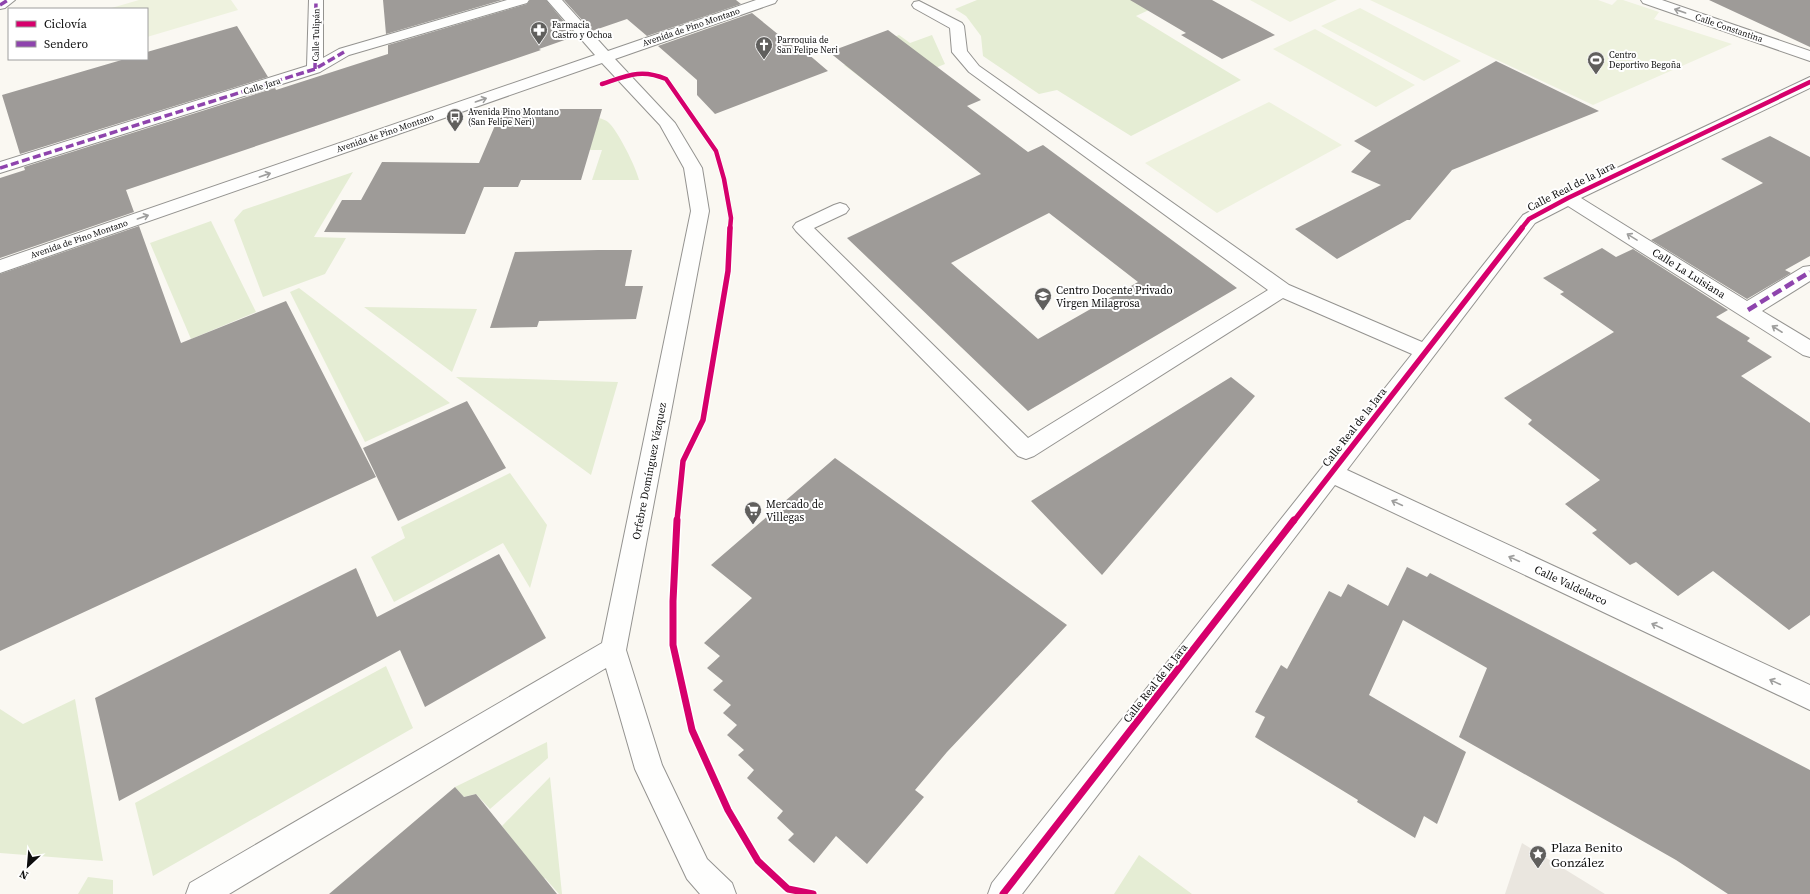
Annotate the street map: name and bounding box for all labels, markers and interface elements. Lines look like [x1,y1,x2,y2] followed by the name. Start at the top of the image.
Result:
[640,5,742,49] street label: Avenida de Pino Montano
[1674,7,1687,14] one-way arrow
[8,8,148,60] legend
[310,8,322,62] street label: Calle Tulipán
[1694,11,1765,45] street label: Calle Constantina
[44,16,88,32] text: Ciclovía
[552,19,613,41] place label: Farmacia Castro y Ochoa
[529,20,549,45] pharmacy icon: Farmacia Castro y Ochoa
[777,34,838,56] place label: Parroquia de San Felipe Neri
[754,35,774,60] church icon: Parroquia de San Felipe Neri
[44,36,88,52] text: Sendero
[1609,49,1681,71] place label: Centro Deportivo Begoña
[1586,50,1606,75] sports icon: Centro Deportivo Begoña
[242,75,282,97] street label: Calle Jara
[474,96,487,103] one-way arrow
[468,106,559,128] place label: Avenida Pino Montano (San Felipe Neri)
[445,107,465,132] bus stop icon: Avenida Pino Montano (San Felipe Neri)
[334,111,436,155] street label: Avenida de Pino Montano
[1525,158,1618,215] street label: Calle Real de la Jara
[259,170,271,178] one-way arrow
[136,213,148,221] one-way arrow
[28,217,130,261] street label: Avenida de Pino Montano
[1626,233,1637,241] one-way arrow
[1649,245,1729,302] street label: Calle La Luisiana
[1056,283,1172,311] place label: Centro Docente Privado Virgen Milagrosa
[1033,286,1053,311] school or university icon: Centro Docente Privado Virgen Milagrosa
[1771,324,1783,332] one-way arrow
[1319,384,1390,470] street label: Calle Real de la Jara
[629,401,670,541] street label: Orfebre Domínguez Vázquez
[766,497,824,525] place label: Mercado de Villegas
[1391,499,1403,506] one-way arrow
[743,500,763,525] supermarket icon: Mercado de Villegas
[1509,555,1521,562] one-way arrow
[1532,562,1610,609] street label: Calle Valdelarco
[1652,622,1664,629] one-way arrow
[1120,640,1191,726] street label: Calle Real de la Jara
[1769,678,1781,685] one-way arrow
[1551,839,1623,871] place label: Plaza Benito González
[1528,844,1548,869] place icon: Plaza Benito González
[8,846,48,886] north arrow
[17,866,31,883] text: N

